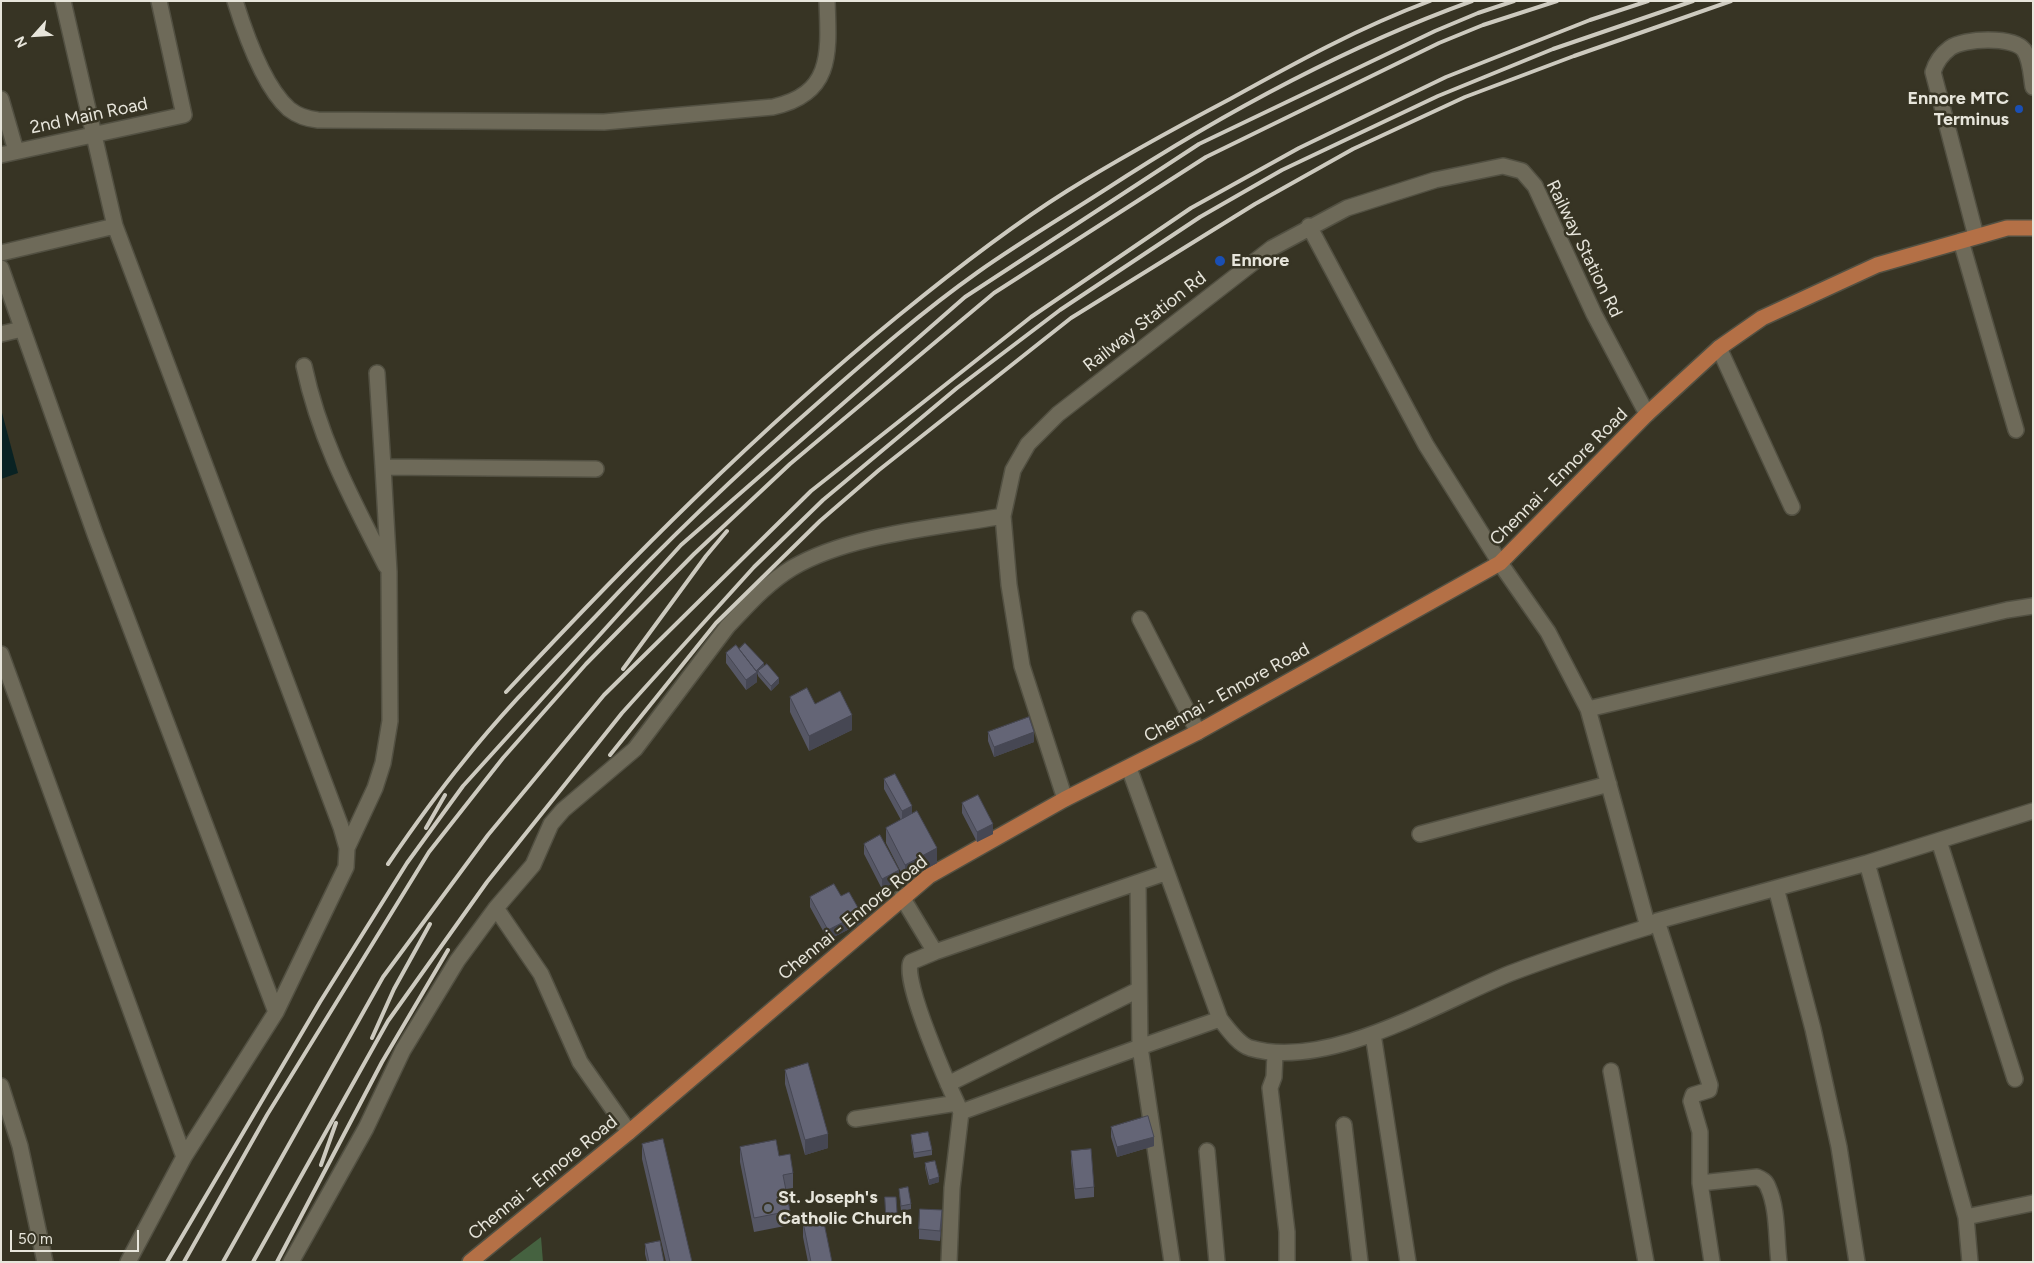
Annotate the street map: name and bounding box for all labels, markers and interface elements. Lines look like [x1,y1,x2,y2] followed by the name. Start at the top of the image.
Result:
[10,10,60,60] north arrow
[11,33,31,50] text: N
[1907,88,2009,130] place label: Ennore MTC Terminus
[28,93,150,139] street label: 2nd Main Road
[2013,103,2025,115] marker: Ennore MTC Terminus
[1541,177,1627,321] street label: Railway Station Rd
[1231,250,1289,272] place label: Ennore
[1213,254,1227,268] marker: Ennore
[1079,267,1211,377] street label: Railway Station Rd
[1486,404,1632,550] street label: Chennai - Ennore Road
[1141,639,1313,747] street label: Chennai - Ennore Road
[774,851,932,985] street label: Chennai - Ennore Road
[464,1111,622,1245] street label: Chennai - Ennore Road
[778,1187,912,1230] place label: St. Joseph's Catholic Church
[762,1202,774,1214] marker: St. Joseph's Catholic Church
[12,1220,141,1252] scale bar
[18,1230,53,1248] text: 50 m

